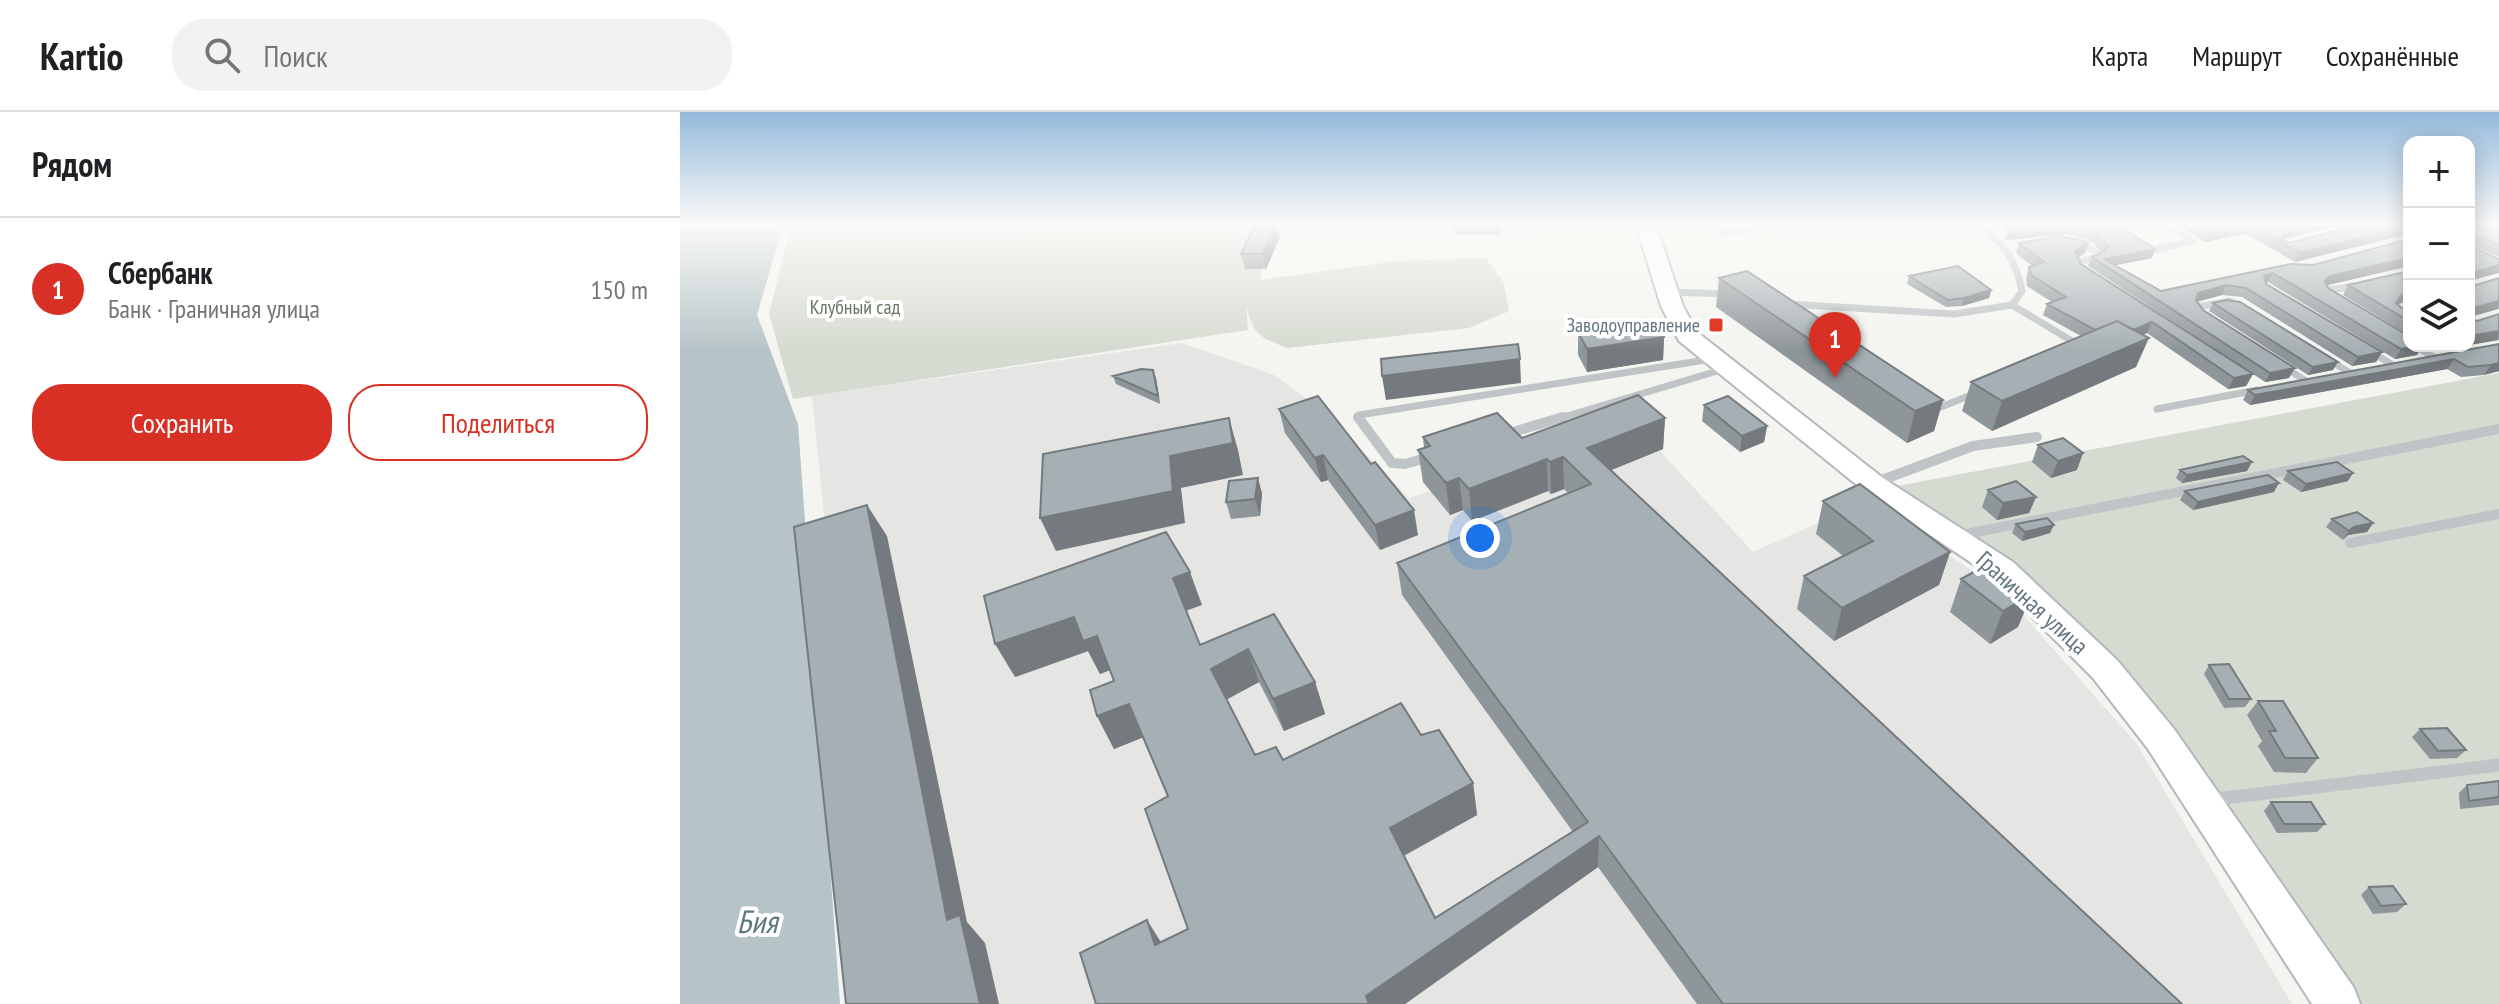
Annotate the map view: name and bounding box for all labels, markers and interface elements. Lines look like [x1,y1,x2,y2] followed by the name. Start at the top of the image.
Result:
[172,19,732,91] search box
[40,31,124,80] text: Kartio
[200,33,244,77] icon: search
[264,36,328,75] text: Поиск
[2091,37,2148,74] text: Карта
[2192,37,2282,74] text: Маршрут
[2326,37,2459,74] text: Сохранённые
[2403,136,2475,352] map controls
[2403,136,2475,208] button: +
[32,142,112,186] text: Рядом
[2403,208,2475,280] button: −
[108,253,213,292] text: Сбербанк
[52,273,64,306] text: 1
[590,273,648,306] text: 150 m
[2403,280,2475,352] button: layers
[108,292,320,325] text: Банк · Граничная улица
[810,294,900,320] park label: Клубный сад
[1566,312,1700,338] place label: Заводоуправление
[1809,312,1861,378] pin: 1
[1707,316,1725,334] marker: Заводоуправление
[32,384,332,461] button: Сохранить
[348,384,648,461] button: Поделиться
[1460,518,1500,558] your location
[1970,544,2095,661] street label: Граничная улица
[737,900,780,942] water label: Бия

